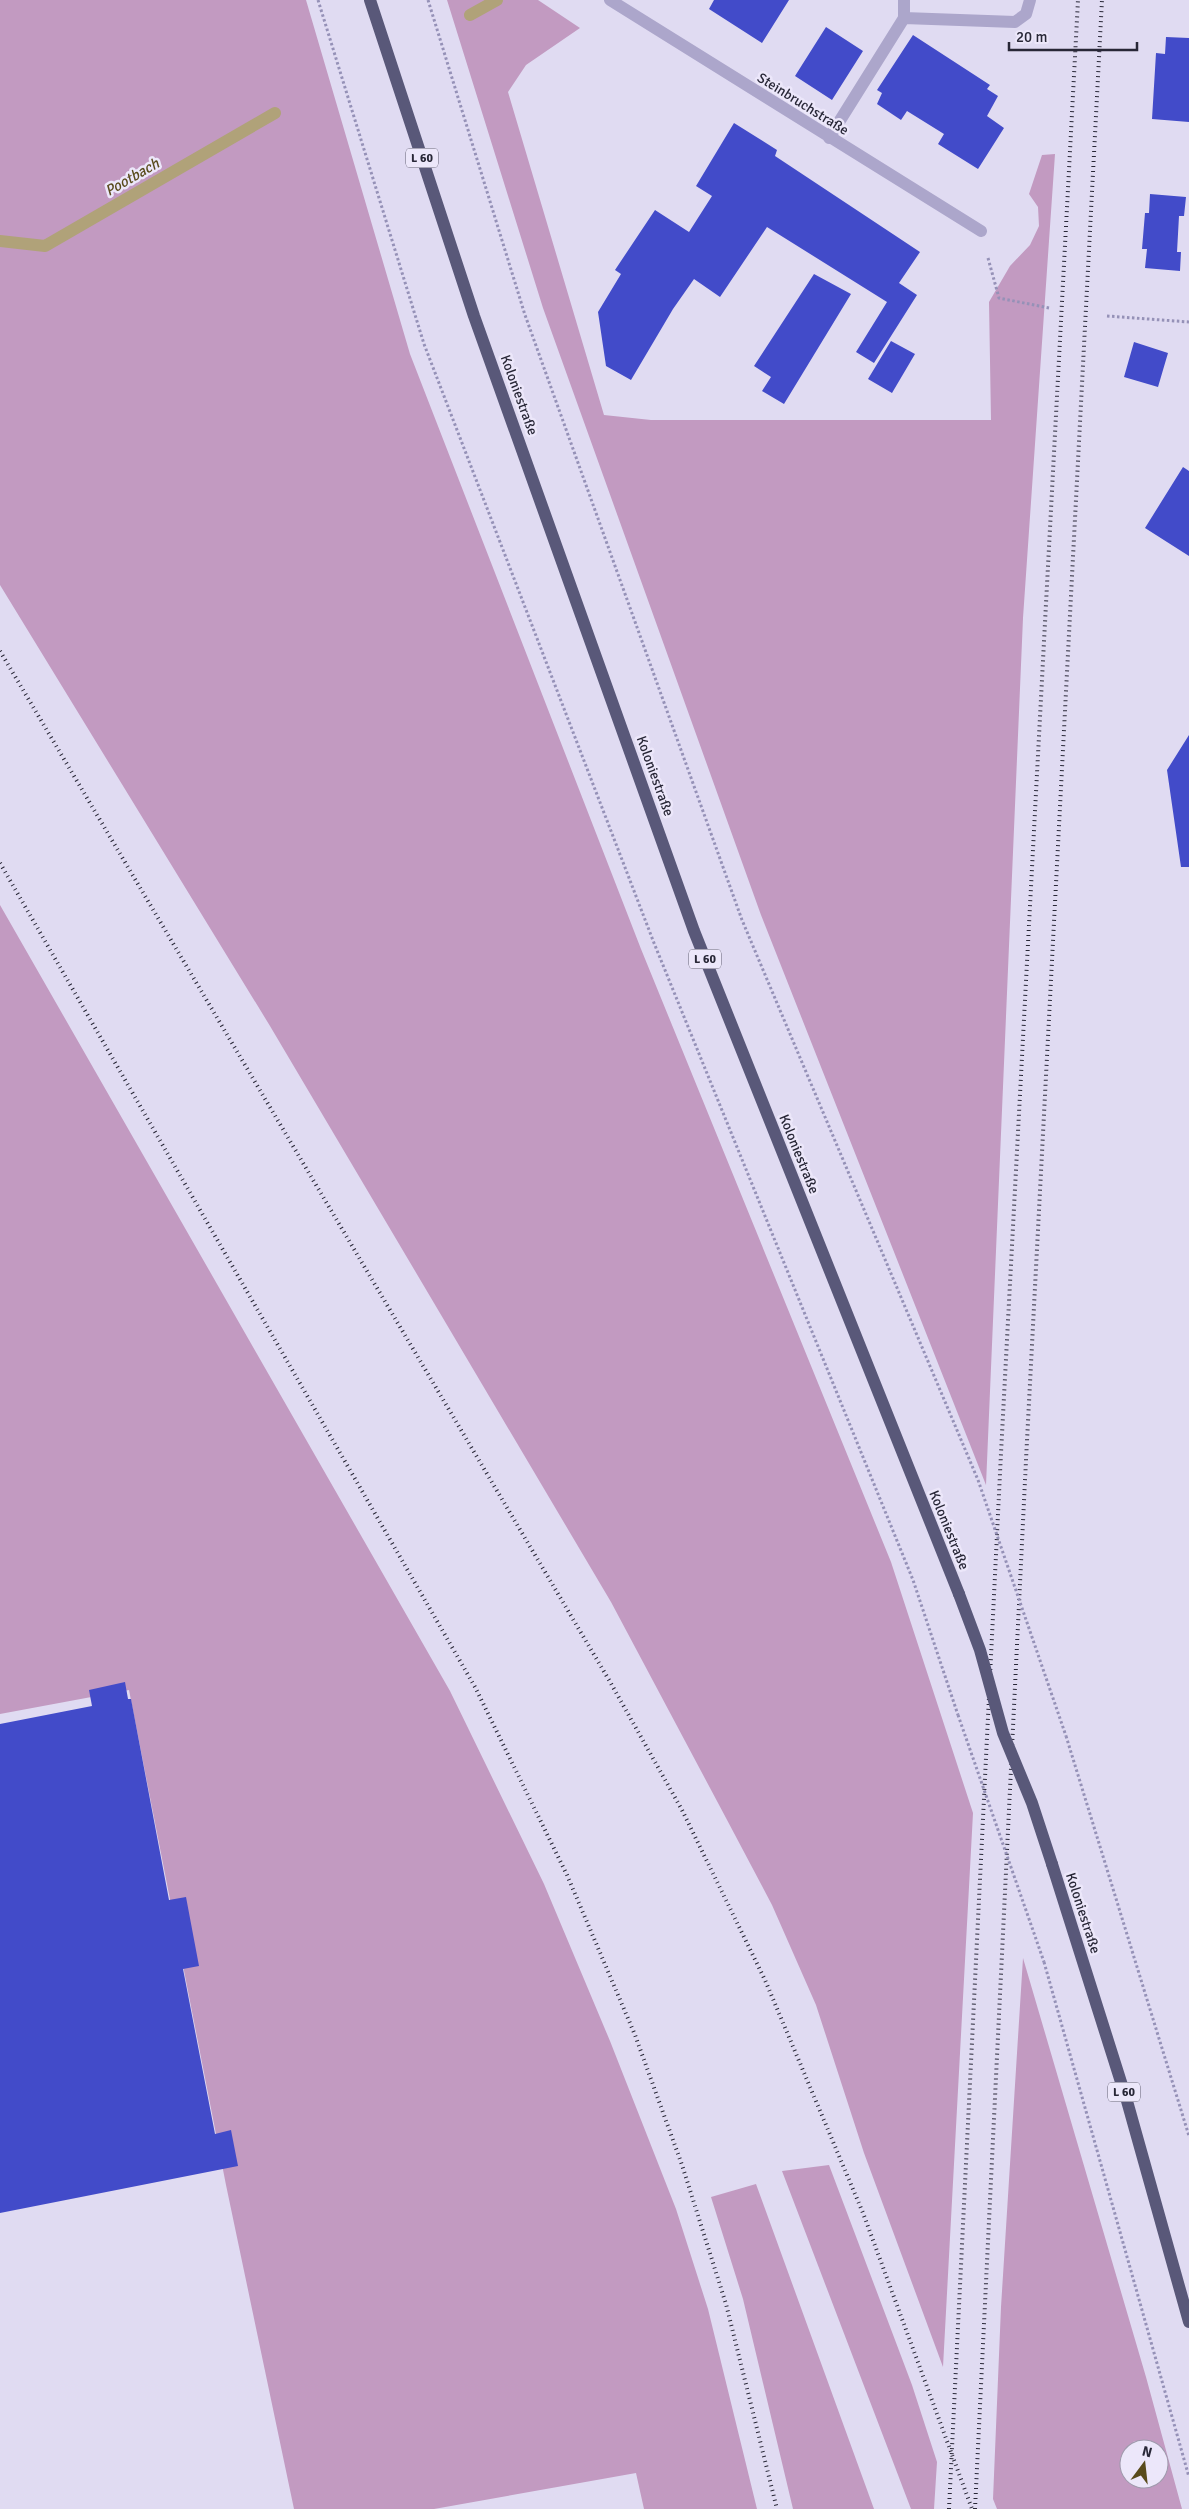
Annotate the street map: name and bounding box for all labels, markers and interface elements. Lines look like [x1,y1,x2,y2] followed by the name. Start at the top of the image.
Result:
[1009,20,1136,52] scale bar
[1016,28,1047,46] text: 20 m
[754,69,852,139] street label: Steinbruchstraße
[406,148,438,168] road number: L 60
[102,154,163,200] water label: Pootbach
[497,353,541,437] street label: Koloniestraße
[633,734,677,818] street label: Koloniestraße
[689,950,721,969] road number: L 60
[775,1112,823,1196] street label: Koloniestraße
[925,1488,973,1572] street label: Koloniestraße
[1062,1870,1104,1956] street label: Koloniestraße
[1108,2082,1140,2102] road number: L 60
[1119,2439,1169,2489] north arrow
[1140,2442,1154,2461] text: N

